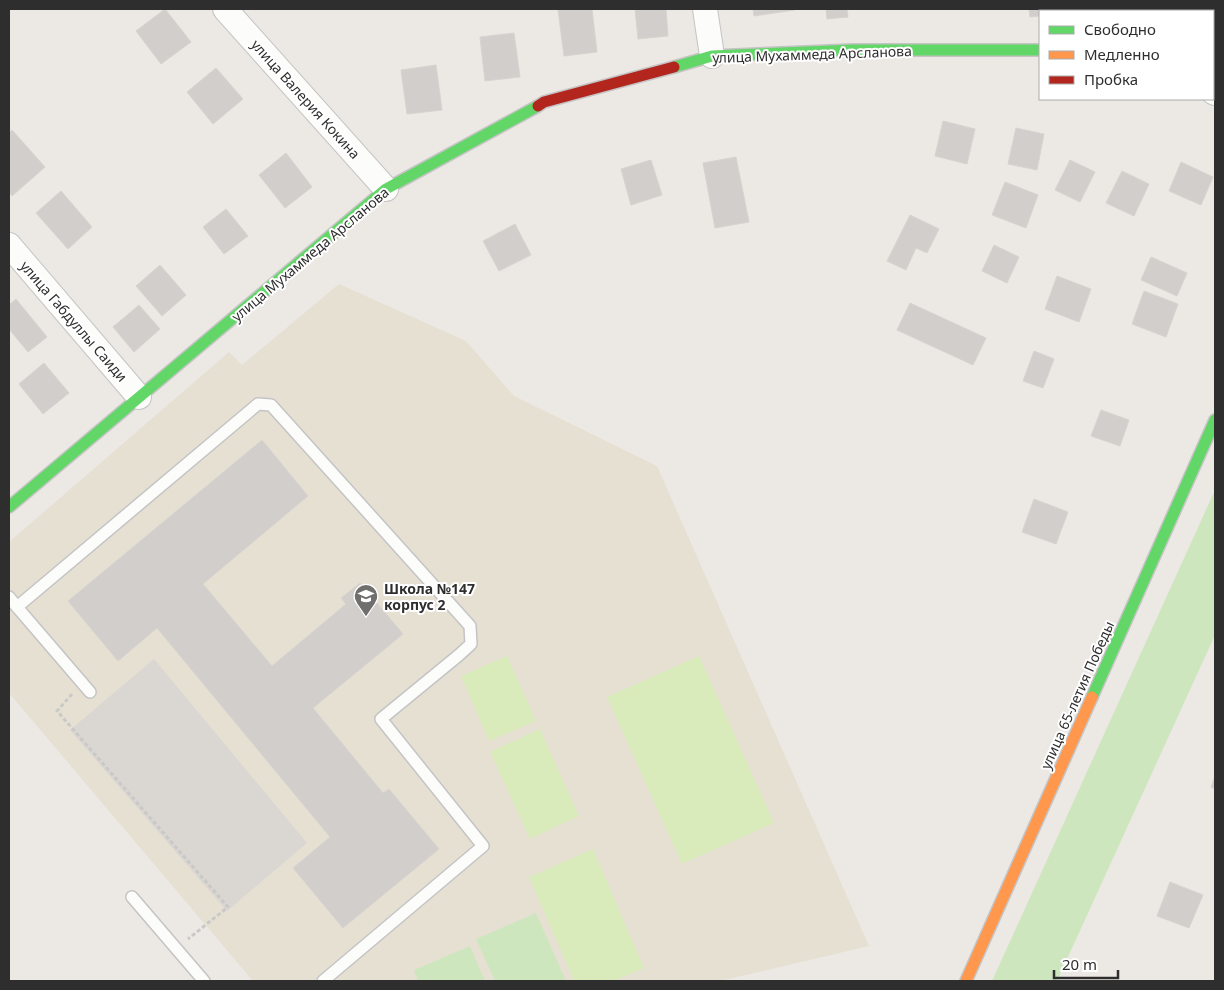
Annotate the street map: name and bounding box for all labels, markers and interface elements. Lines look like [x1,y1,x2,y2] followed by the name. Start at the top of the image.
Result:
[1039,10,1214,100] legend
[1084,19,1156,39] text: Свободно
[247,35,365,163] street label: улица Валерия Кокина
[712,41,912,67] street label: улица Мухаммеда Арсланова
[1084,44,1160,64] text: Медленно
[1084,69,1138,89] text: Пробка
[227,183,393,325] street label: улица Мухаммеда Арсланова
[16,257,132,385] street label: улица Габдуллы Саиди
[384,579,475,614] place label: Школа №147 корпус 2
[353,583,379,617] school or university icon: Школа №147 корпус 2
[1036,618,1118,772] street label: улица 65-летия Победы
[1054,948,1118,980] scale bar
[1062,954,1097,974] text: 20 m

